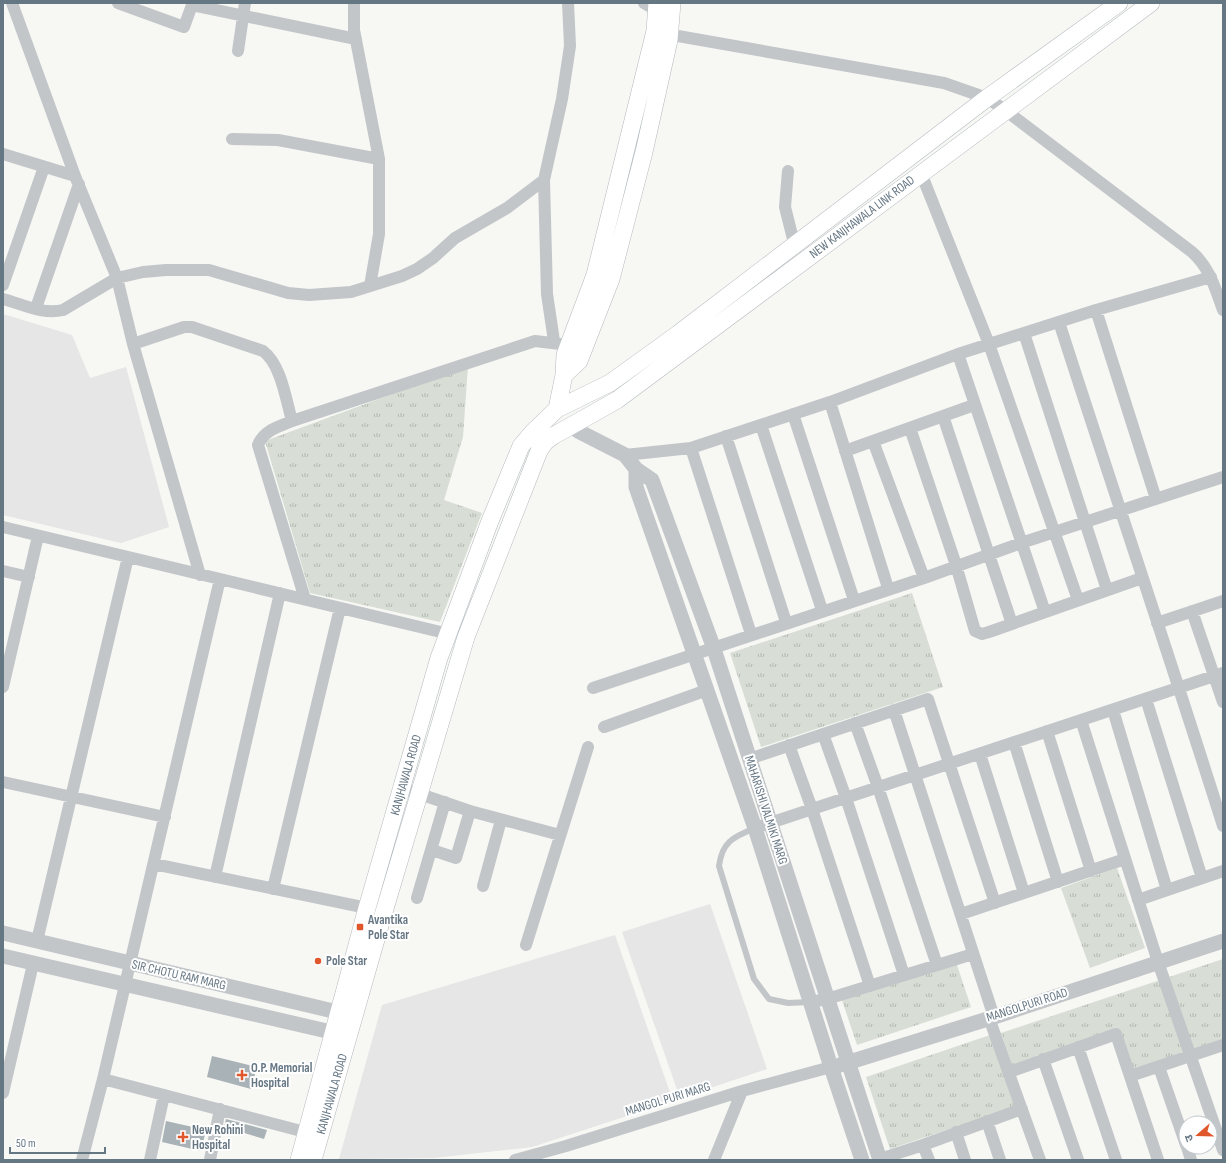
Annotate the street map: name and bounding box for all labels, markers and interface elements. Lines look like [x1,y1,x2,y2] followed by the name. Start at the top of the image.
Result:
[806,172,918,262] street label: NEW KANJHAWALA LINK ROAD
[387,733,425,817] street label: KANJHAWALA ROAD
[741,754,791,866] street label: MAHARISHI VALMIKI MARG
[367,912,409,943] place label: Avantika Pole Star
[355,922,365,932] marker: Avantika Pole Star
[326,953,367,969] place label: Pole Star
[130,956,228,994] street label: SIR CHOTU RAM MARG
[313,956,323,966] marker: Pole Star
[984,984,1070,1026] street label: MANGOLPURI ROAD
[313,1052,351,1136] street label: KANJHAWALA ROAD
[251,1060,313,1091] place label: O.P. Memorial Hospital
[236,1069,248,1081] marker: O.P. Memorial Hospital
[624,1078,712,1120] street label: MANGOL PURI MARG
[1178,1115,1218,1155] north arrow
[192,1122,243,1153] place label: New Rohini Hospital
[10,1129,105,1155] scale bar
[177,1131,189,1143] marker: New Rohini Hospital
[1182,1132,1196,1143] text: उ
[16,1136,36,1151] text: 50 m

